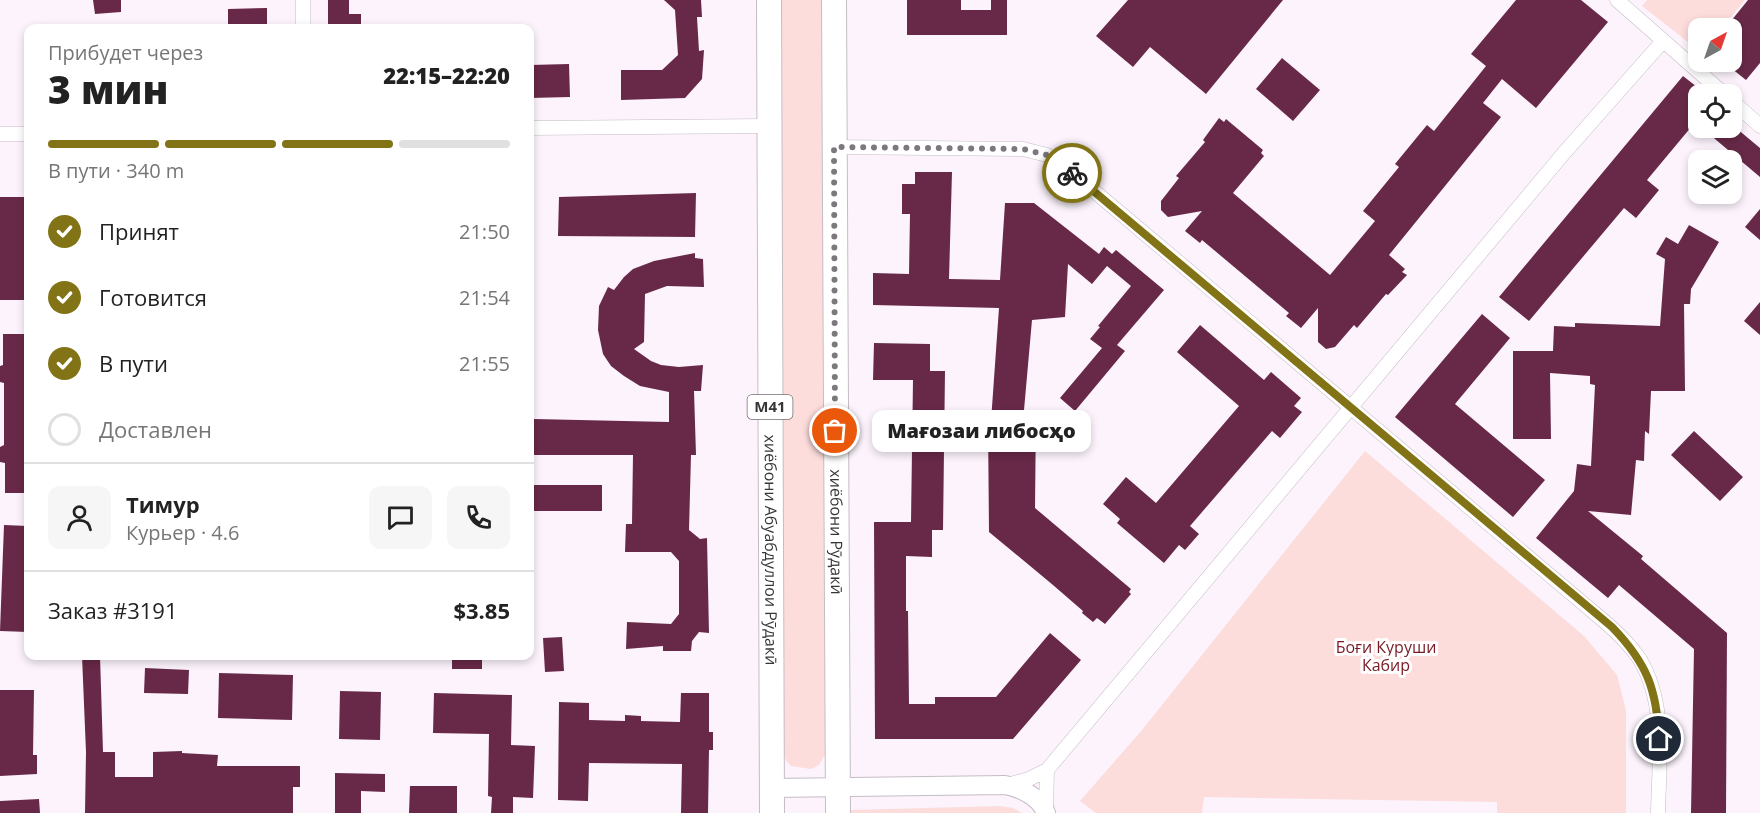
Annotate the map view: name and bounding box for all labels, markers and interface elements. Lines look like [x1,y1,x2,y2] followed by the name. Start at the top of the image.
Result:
[1688,18,1742,72] north arrow
[1688,18,1742,204] map controls
[48,39,203,66] text: Прибудет через
[383,60,510,90] text: 22:15–22:20
[48,62,168,115] text: 3 мин
[1688,84,1742,138] button: locate
[1042,143,1102,203] courier
[1688,150,1742,204] button: layers
[48,157,184,184] text: В пути · 340 m
[1056,157,1089,190] icon: bike
[48,215,81,248] icon: check
[99,216,179,246] text: Принят
[459,218,510,245] text: 21:50
[48,281,81,314] icon: check
[99,282,207,312] text: Готовится
[459,284,510,311] text: 21:54
[48,347,81,380] icon: check
[99,348,168,378] text: В пути
[459,350,510,377] text: 21:55
[748,395,792,419] road number: M41
[809,405,860,456] pin
[871,410,1090,452] callout: Мағозаи либосҳо
[99,414,212,444] text: Доставлен
[818,414,851,447] icon: bag
[887,417,1076,444] text: Мағозаи либосҳо
[760,435,782,665] street label: хиёбони Абуабдуллои Рӯдакӣ
[825,469,848,595] street label: хиёбони Рӯдакӣ
[48,486,111,549] button: person
[369,486,432,549] button: chat
[447,486,510,549] button: phone
[126,489,200,519] text: Тимур
[126,519,240,546] text: Курьер · 4.6
[48,595,178,625] text: Заказ #3191
[453,595,510,625] text: $3.85
[1336,636,1436,676] park label: Боғи Куруши Кабир
[1633,713,1684,764] pin
[1642,722,1675,755] icon: home

